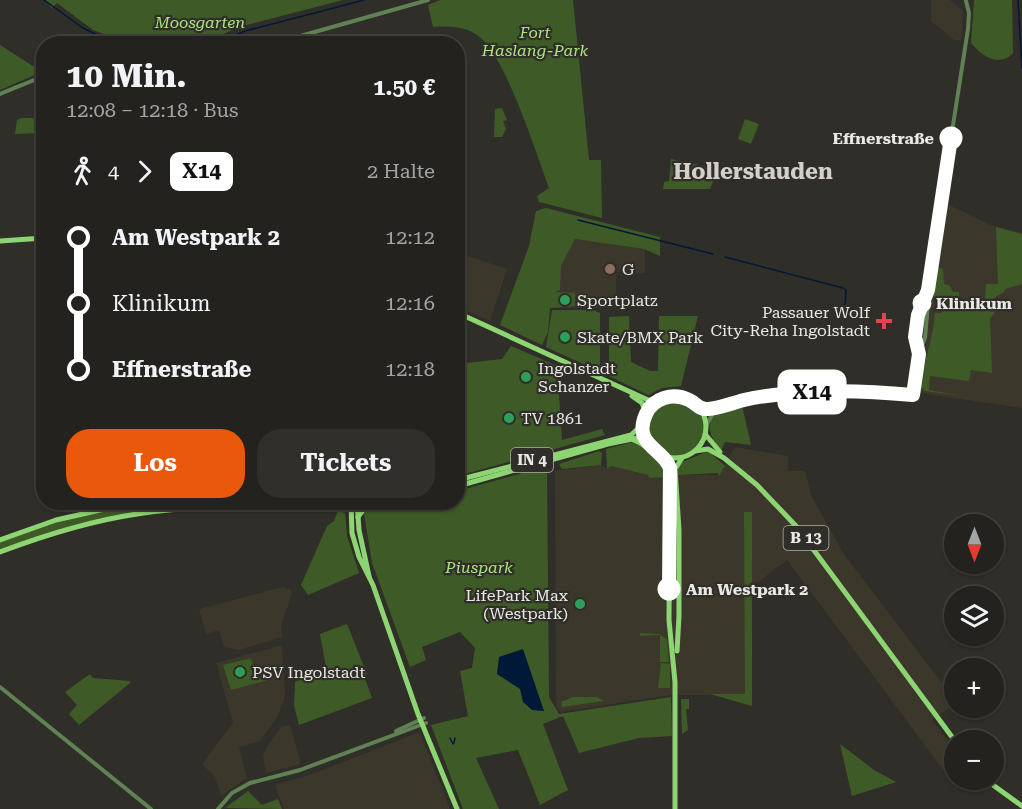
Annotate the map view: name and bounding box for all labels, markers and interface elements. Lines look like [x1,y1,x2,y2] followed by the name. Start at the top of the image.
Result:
[154,13,245,32] park label: Moosgarten
[481,23,588,60] park label: Fort Haslang-Park
[66,56,187,95] text: 10 Min.
[373,75,435,100] text: 1.50 €
[66,98,238,122] text: 12:08 – 12:18 · Bus
[940,127,962,149] marker: Effnerstraße
[833,129,934,148] place label: Effnerstraße
[66,155,99,188] icon: walk
[128,155,161,188] icon: forward
[108,159,119,183] text: 4
[182,159,221,183] text: X14
[367,159,435,183] text: 2 Halte
[673,159,833,184] district label: Hollerstauden
[112,225,280,250] text: Am Westpark 2
[385,225,435,249] text: 12:12
[622,260,635,279] place label: G
[603,262,617,276] marker: G
[112,291,211,316] text: Klinikum
[385,291,435,315] text: 12:16
[577,291,658,310] place label: Sportplatz
[558,293,572,307] marker: Sportplatz
[913,294,931,312] marker: Klinikum
[936,294,1012,313] place label: Klinikum
[710,303,871,340] place label: Passauer Wolf City-Reha Ingolstadt
[875,312,893,330] marker: Passauer Wolf City-Reha Ingolstadt
[577,328,703,347] place label: Skate/BMX Park
[558,330,572,344] marker: Skate/BMX Park
[112,357,252,382] text: Effnerstraße
[385,357,435,381] text: 12:18
[538,359,616,396] place label: Ingolstadt Schanzer
[519,370,533,384] marker: Ingolstadt Schanzer
[778,372,846,412] line badge: X14
[793,380,831,404] text: X14
[521,409,583,428] place label: TV 1861
[502,411,516,425] marker: TV 1861
[66,429,245,498] button: Los
[257,429,435,498] button: Tickets
[511,448,553,472] road number: IN 4
[944,514,1004,574] north arrow
[944,514,1004,790] map controls
[784,526,828,550] road number: B 13
[444,558,513,577] park label: Piuspark
[658,578,680,600] marker: Am Westpark 2
[686,580,808,599] place label: Am Westpark 2
[466,586,569,623] place label: LifePark Max (Westpark)
[944,586,1004,646] button: layers
[573,597,587,611] marker: LifePark Max (Westpark)
[944,658,1004,718] button: +
[252,663,365,682] place label: PSV Ingolstadt
[233,665,247,679] marker: PSV Ingolstadt
[944,730,1004,790] button: −

